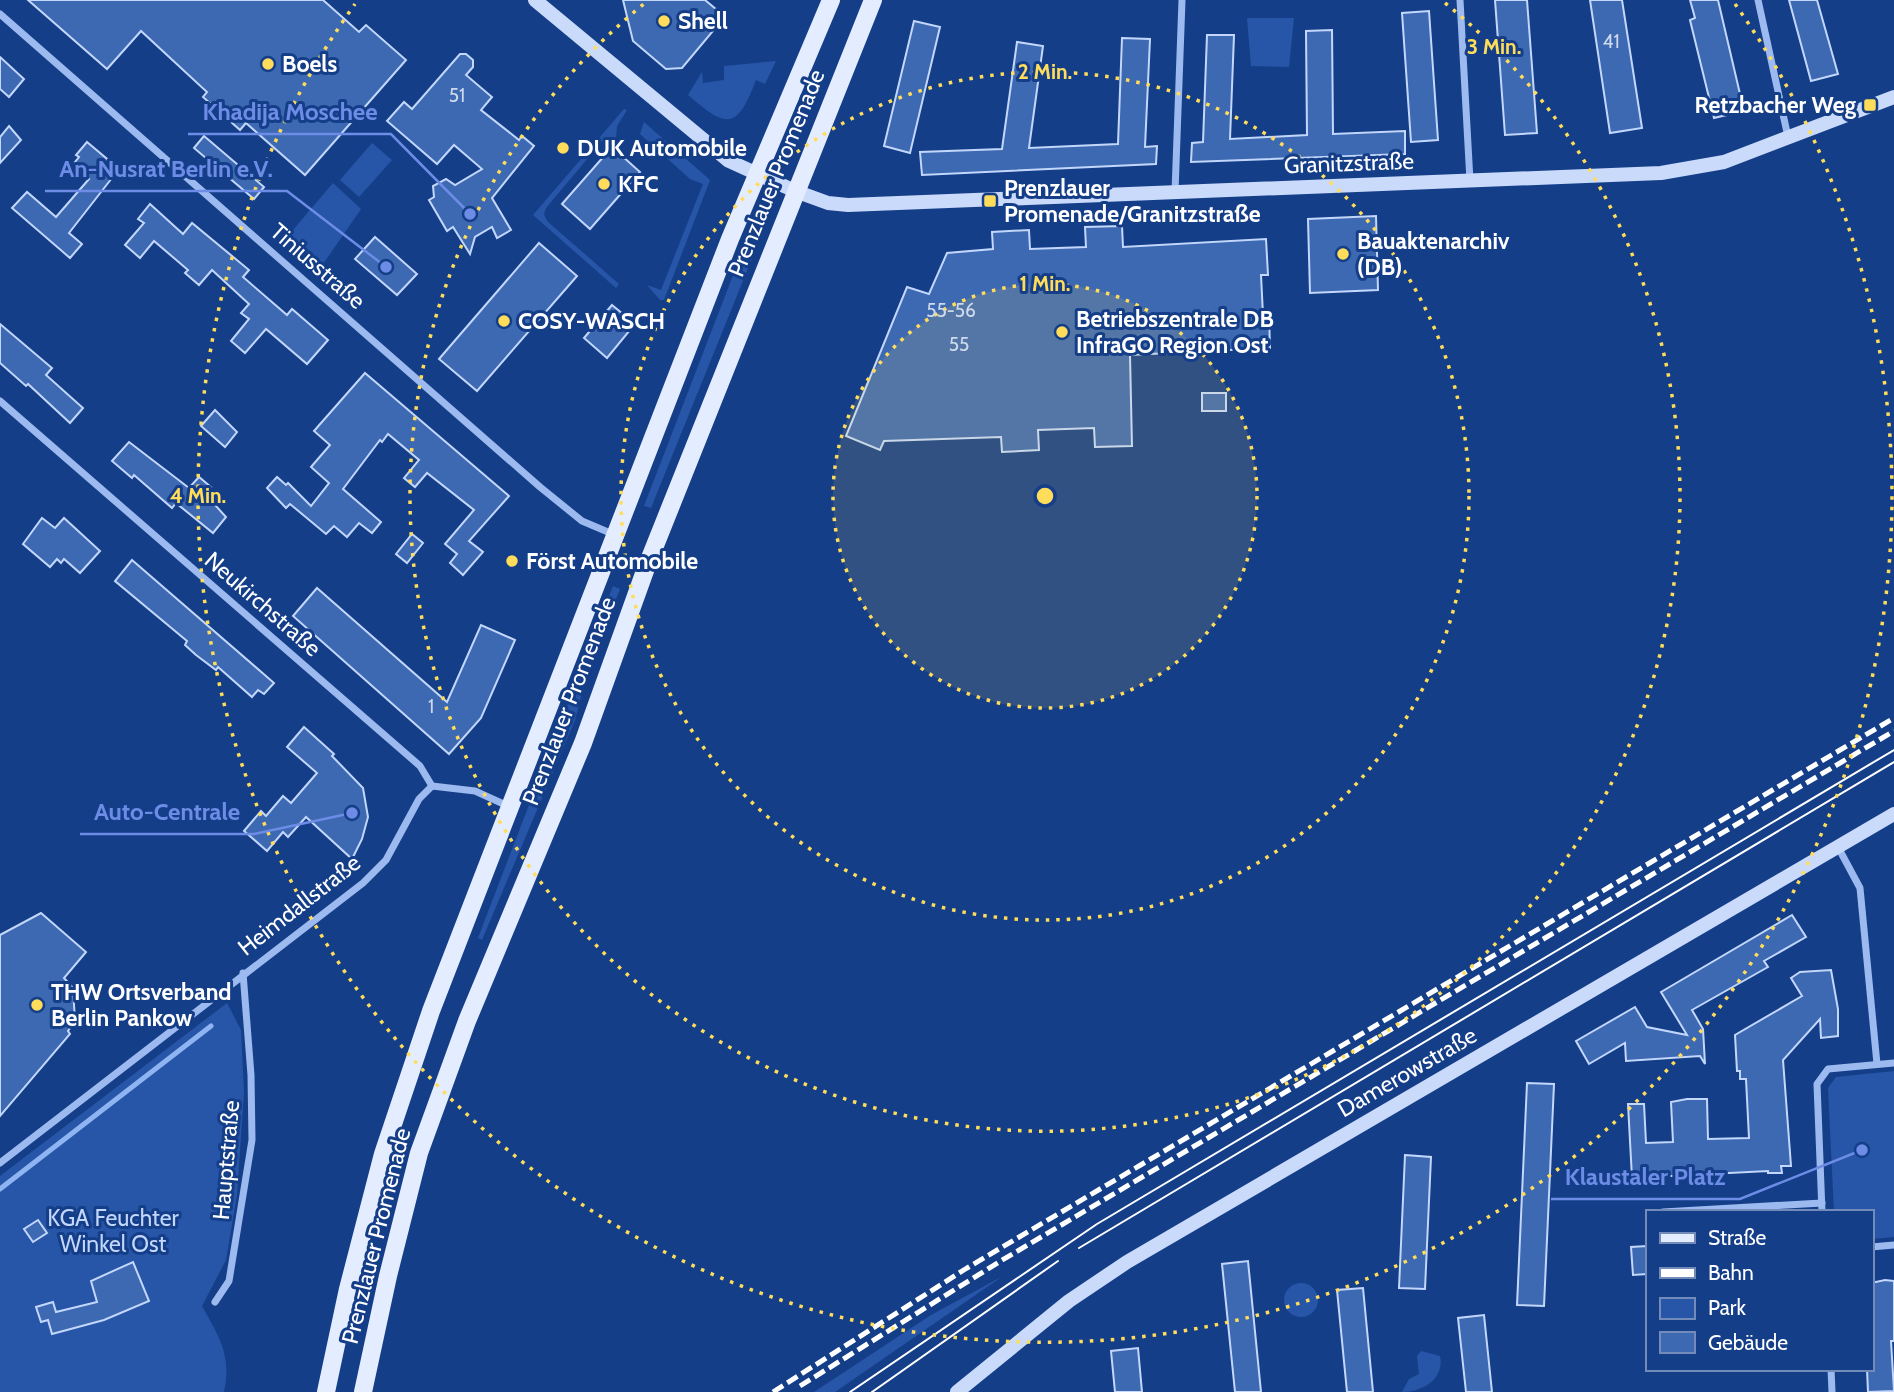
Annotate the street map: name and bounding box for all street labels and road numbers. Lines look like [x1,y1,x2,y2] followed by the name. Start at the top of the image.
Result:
[722,65,830,281] street label: Prenzlauer Promenade
[1283,147,1415,179] street label: Granitzstraße
[265,217,371,315] street label: Tiniusstraße
[199,546,327,662] street label: Neukirchstraße
[516,593,622,809] street label: Prenzlauer Promenade
[232,848,366,962] street label: Heimdallstraße
[1332,1021,1482,1123] street label: Damerowstraße
[207,1099,245,1221] street label: Hauptstraße
[336,1125,416,1347] street label: Prenzlauer Promenade

